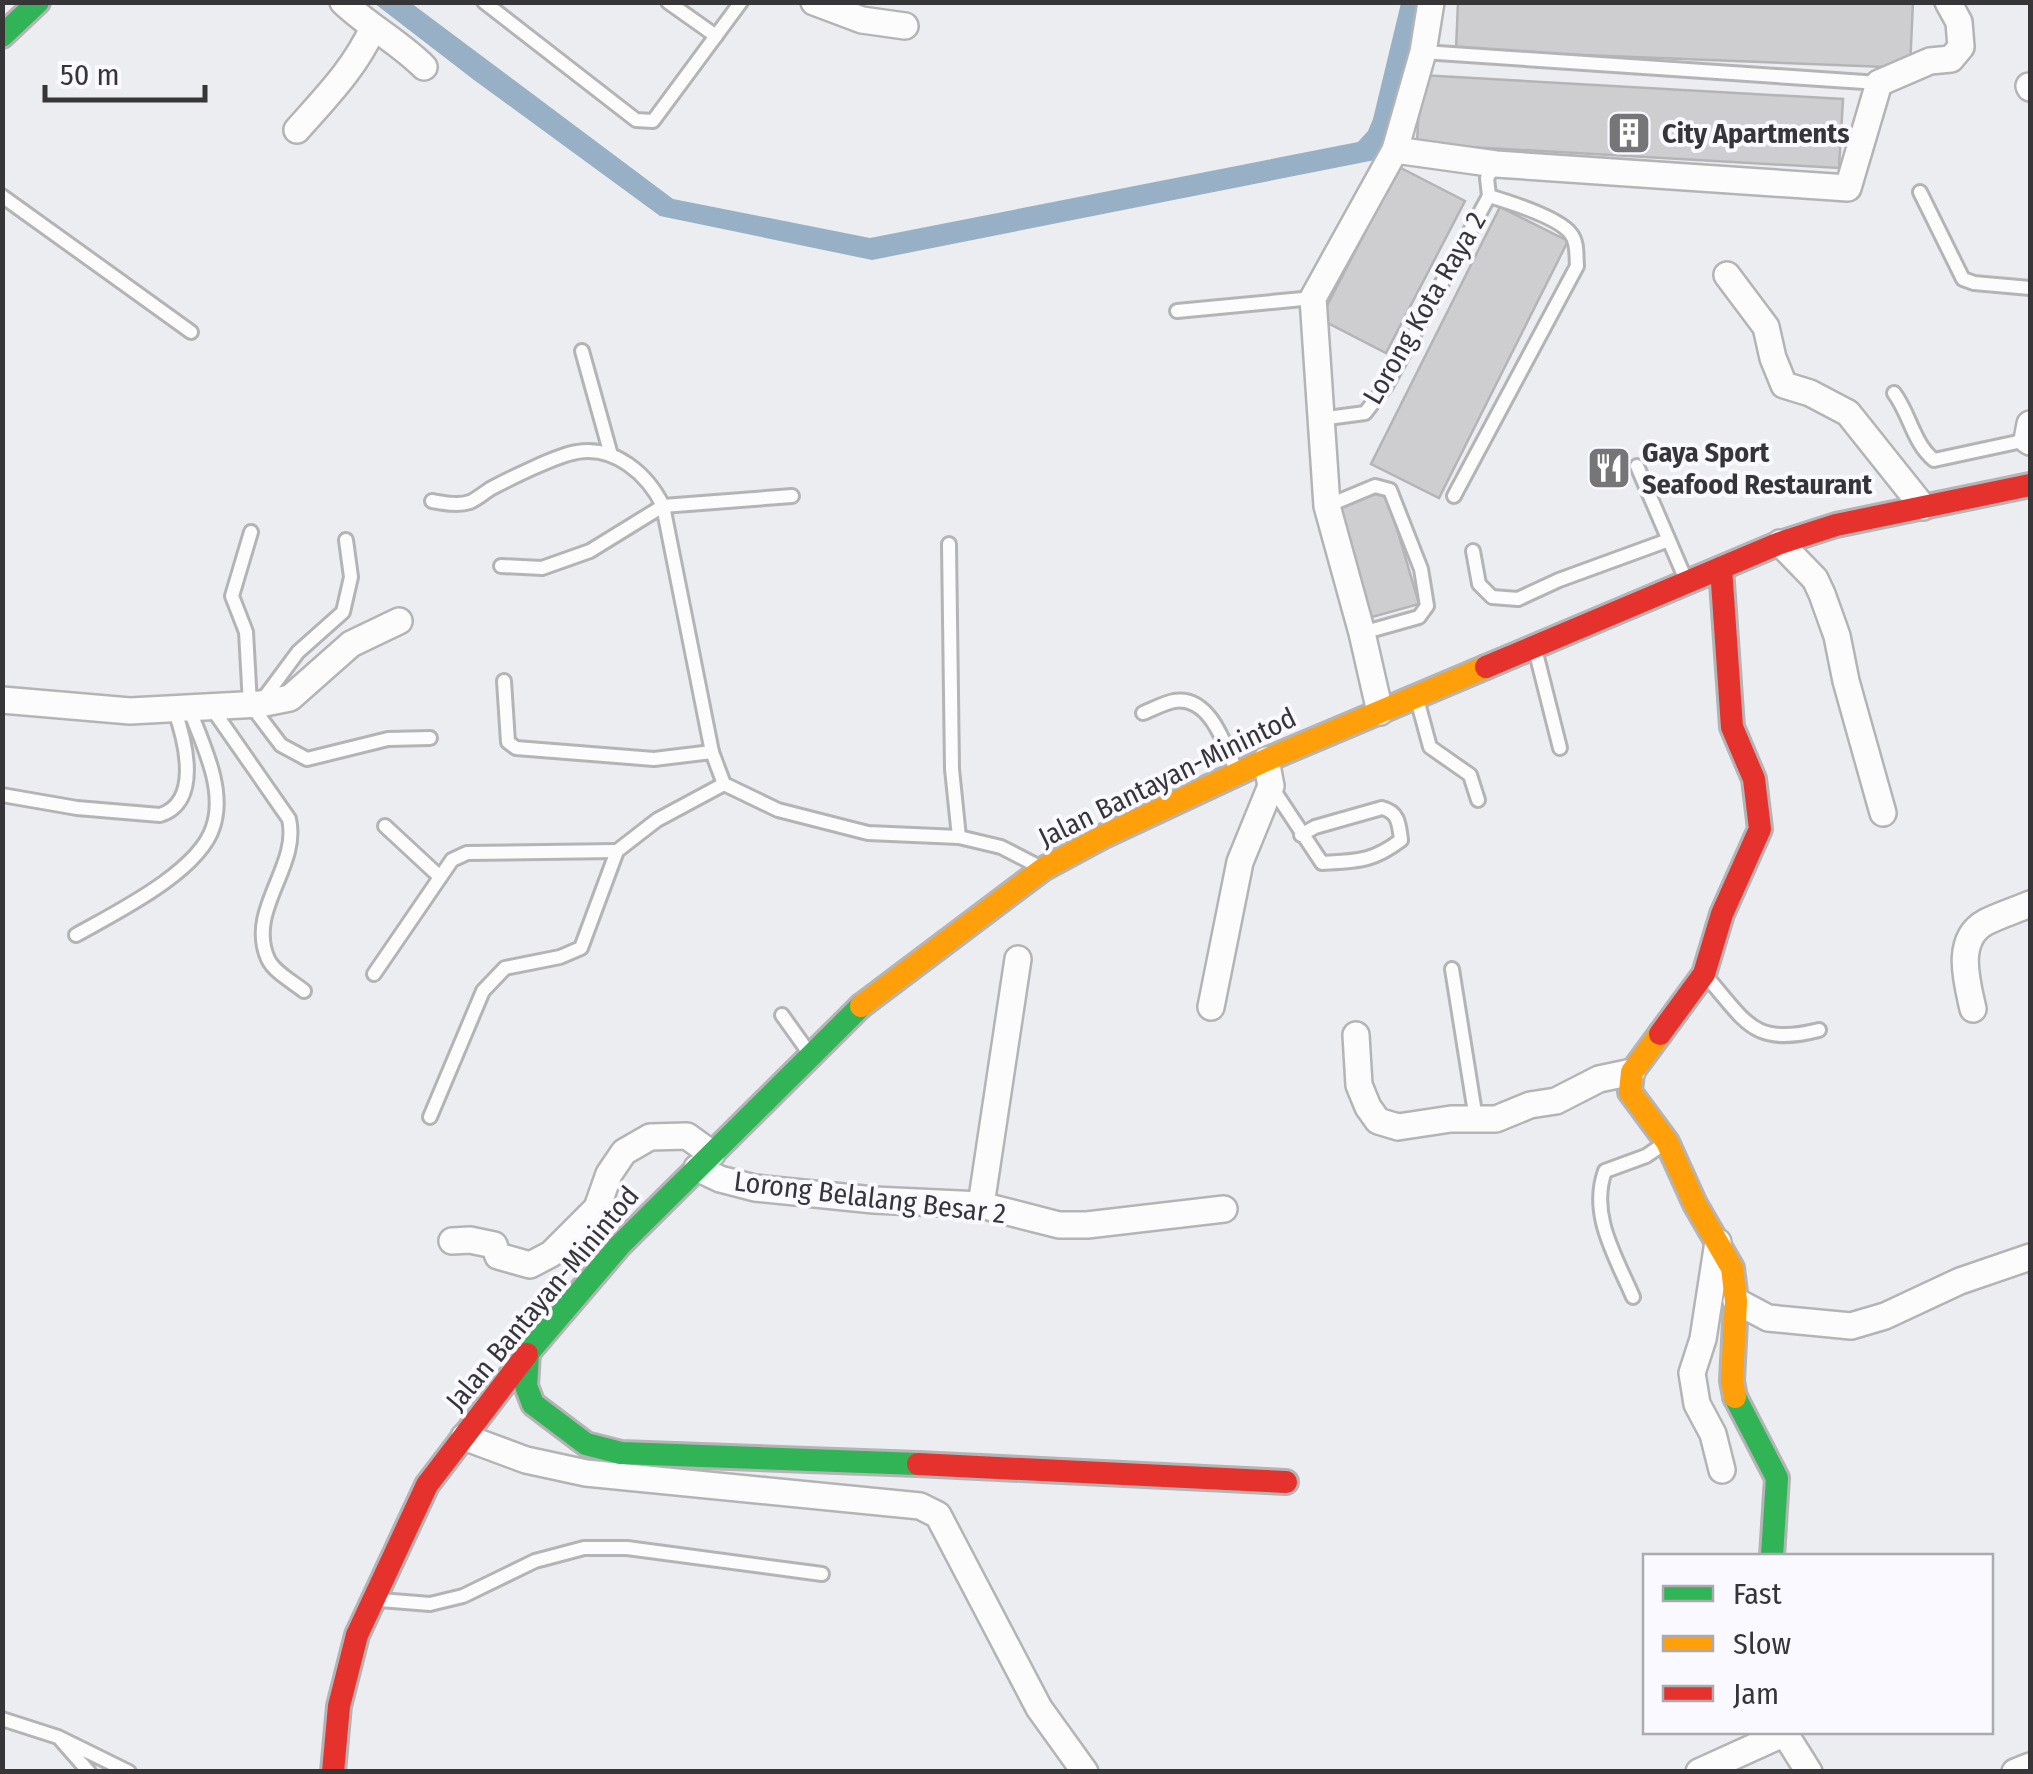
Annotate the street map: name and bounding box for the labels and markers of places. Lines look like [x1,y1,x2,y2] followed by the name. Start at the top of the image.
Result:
[1606,110,1652,156] building icon: City Apartments
[1662,117,1849,150] place label: City Apartments
[1642,436,1873,501] place label: Gaya Sport Seafood Restaurant
[1586,445,1632,491] restaurant icon: Gaya Sport Seafood Restaurant

